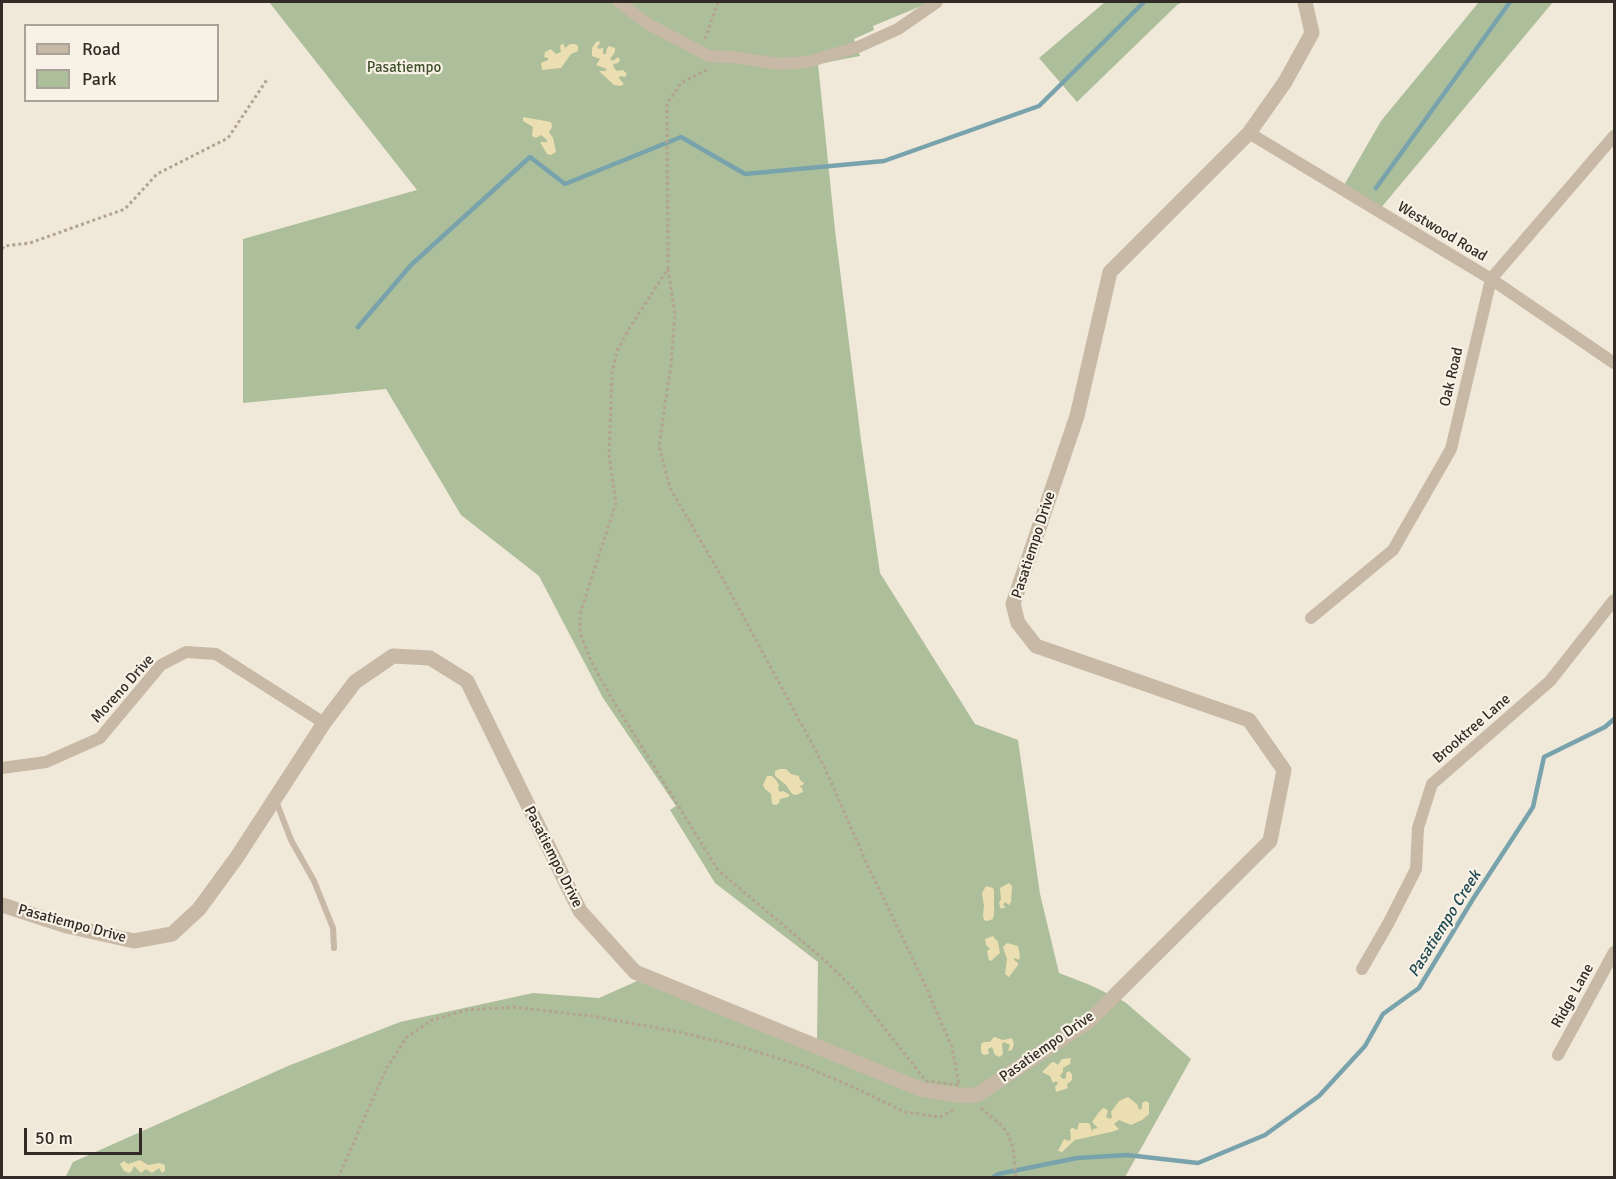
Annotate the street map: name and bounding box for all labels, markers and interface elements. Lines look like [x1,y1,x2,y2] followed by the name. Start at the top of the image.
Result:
[24,24,219,102] legend
[82,38,121,60] text: Road
[367,59,441,77] park label: Pasatiempo
[82,68,117,90] text: Park
[1394,198,1490,266] street label: Westwood Road
[1436,346,1468,408] street label: Oak Road
[1008,489,1060,601] street label: Pasatiempo Drive
[88,651,158,727] street label: Moreno Drive
[1429,690,1515,768] street label: Brooktree Lane
[520,803,586,911] street label: Pasatiempo Drive
[1404,867,1486,981] water label: Pasatiempo Creek
[16,901,128,947] street label: Pasatiempo Drive
[1548,961,1598,1031] street label: Ridge Lane
[996,1008,1098,1086] street label: Pasatiempo Drive
[27,1116,146,1154] scale bar
[35,1127,73,1149] text: 50 m

